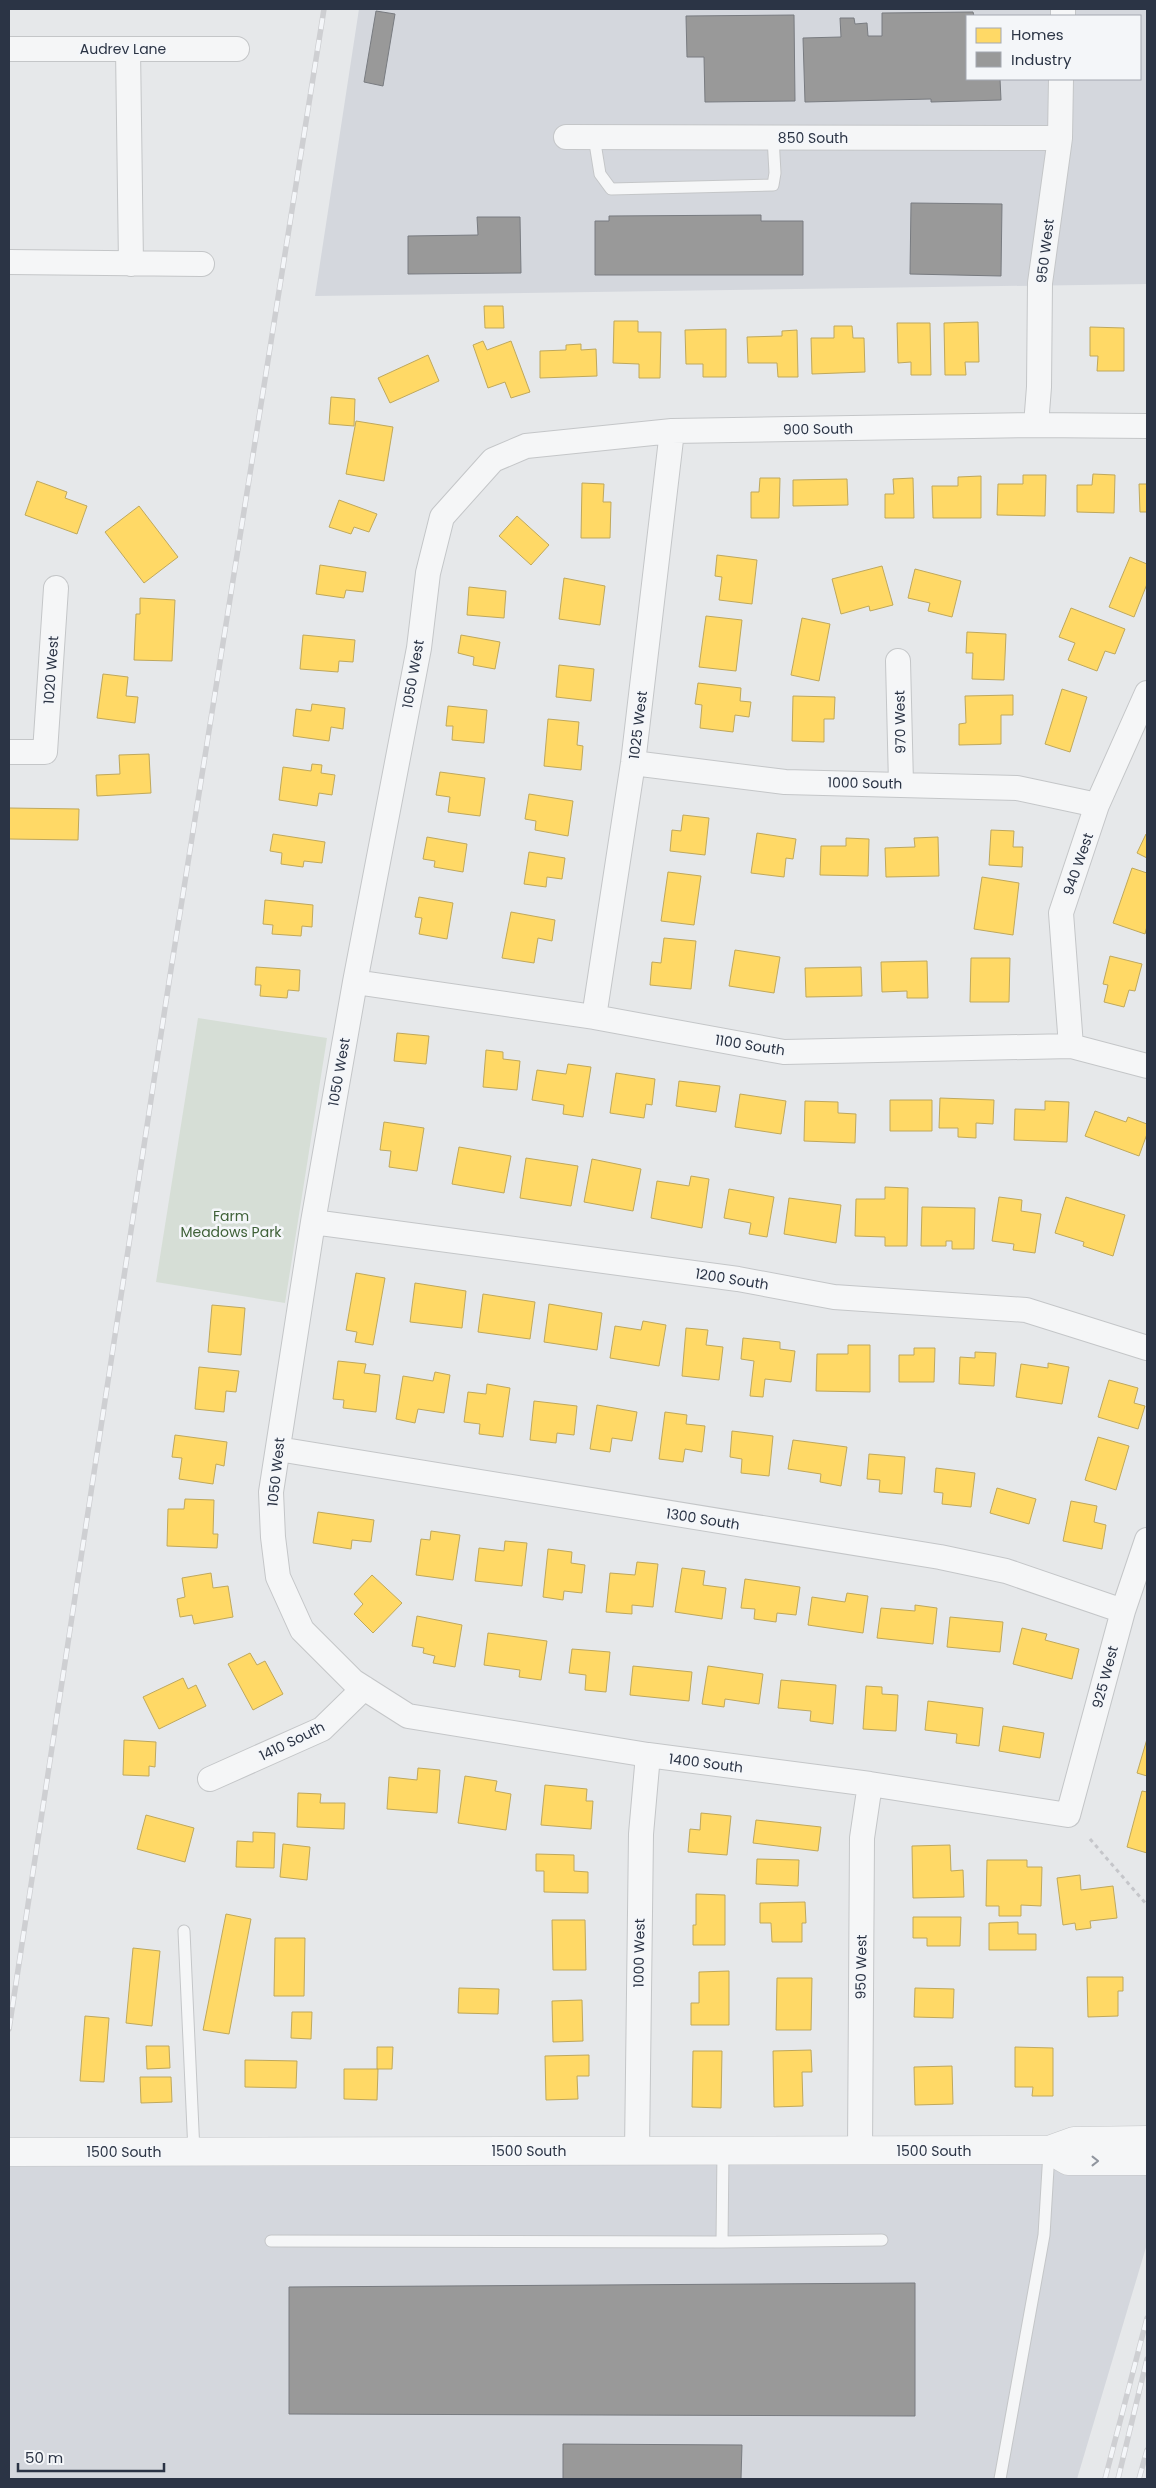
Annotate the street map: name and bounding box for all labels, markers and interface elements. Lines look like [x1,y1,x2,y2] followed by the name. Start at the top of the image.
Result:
[966,15,1141,80] legend
[1011,24,1064,45] text: Homes
[80,39,167,59] street label: Audrev Lane
[1011,49,1072,70] text: Industry
[778,128,848,148] street label: 850 South
[1031,218,1059,284] street label: 950 West
[783,418,853,440] street label: 900 South
[39,635,63,705] street label: 1020 West
[397,638,429,710] street label: 1050 West
[624,690,652,760] street label: 1025 West
[889,690,911,754] street label: 970 West
[827,772,903,794] street label: 1000 South
[1058,830,1098,898] street label: 940 West
[714,1030,786,1060] street label: 1100 South
[323,1036,355,1108] street label: 1050 West
[180,1206,282,1242] park label: Farm Meadows Park
[694,1263,770,1295] street label: 1200 South
[262,1436,290,1508] street label: 1050 West
[665,1503,741,1535] street label: 1300 South
[1087,1643,1123,1711] street label: 925 West
[256,1717,328,1765] street label: 1410 South
[668,1749,744,1777] street label: 1400 South
[628,1918,650,1988] street label: 1000 West
[850,1934,872,2000] street label: 950 West
[492,2141,566,2161] street label: 1500 South
[897,2141,971,2161] street label: 1500 South
[87,2142,161,2162] street label: 1500 South
[1091,2156,1099,2166] one-way arrow
[18,2440,164,2472] scale bar
[25,2447,63,2468] text: 50 m

